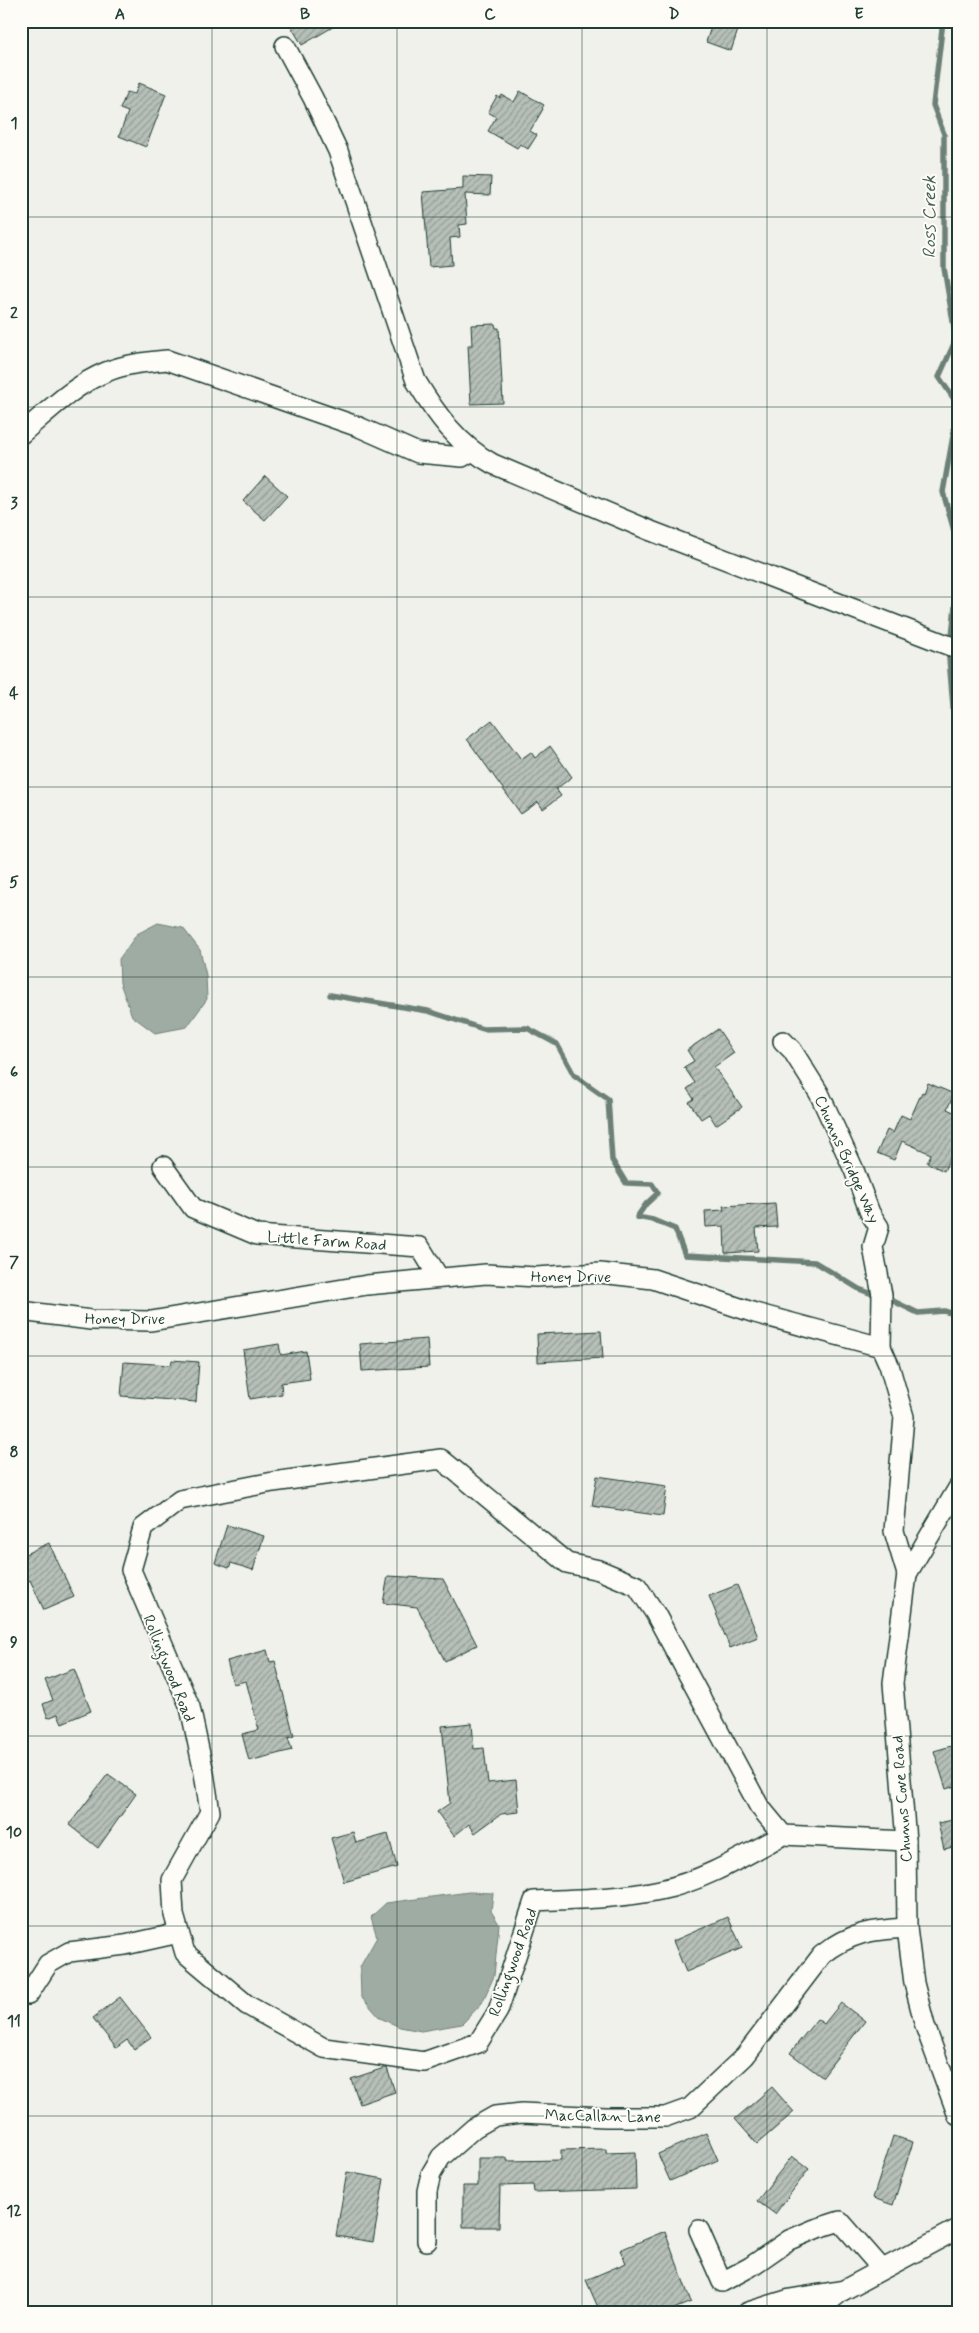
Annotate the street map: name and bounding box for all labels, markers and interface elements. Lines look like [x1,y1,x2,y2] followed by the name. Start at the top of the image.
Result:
[115,4,125,25] text: A
[300,4,310,25] text: B
[484,4,496,25] text: C
[668,4,680,25] text: D
[854,4,864,25] text: E
[10,113,18,134] text: 1
[918,175,942,259] water label: Ross Creek
[10,303,18,324] text: 2
[10,493,18,514] text: 3
[9,683,19,704] text: 4
[9,872,19,893] text: 5
[10,1062,18,1083] text: 6
[808,1092,884,1227] street label: Chunns Bridge Way
[267,1227,387,1256] street label: Little Farm Road
[9,1252,19,1273] text: 7
[531,1267,611,1288] street label: Honey Drive
[85,1309,165,1330] street label: Honey Drive
[9,1442,19,1463] text: 8
[137,1612,200,1726] street label: Rollingwood Road
[10,1632,18,1653] text: 9
[888,1735,917,1863] street label: Chunns Cove Road
[6,1822,22,1843] text: 10
[484,1905,544,2020] street label: Rollingwood Road
[7,2011,21,2032] text: 11
[545,2105,661,2128] street label: MacCallan Lane
[6,2201,22,2222] text: 12

